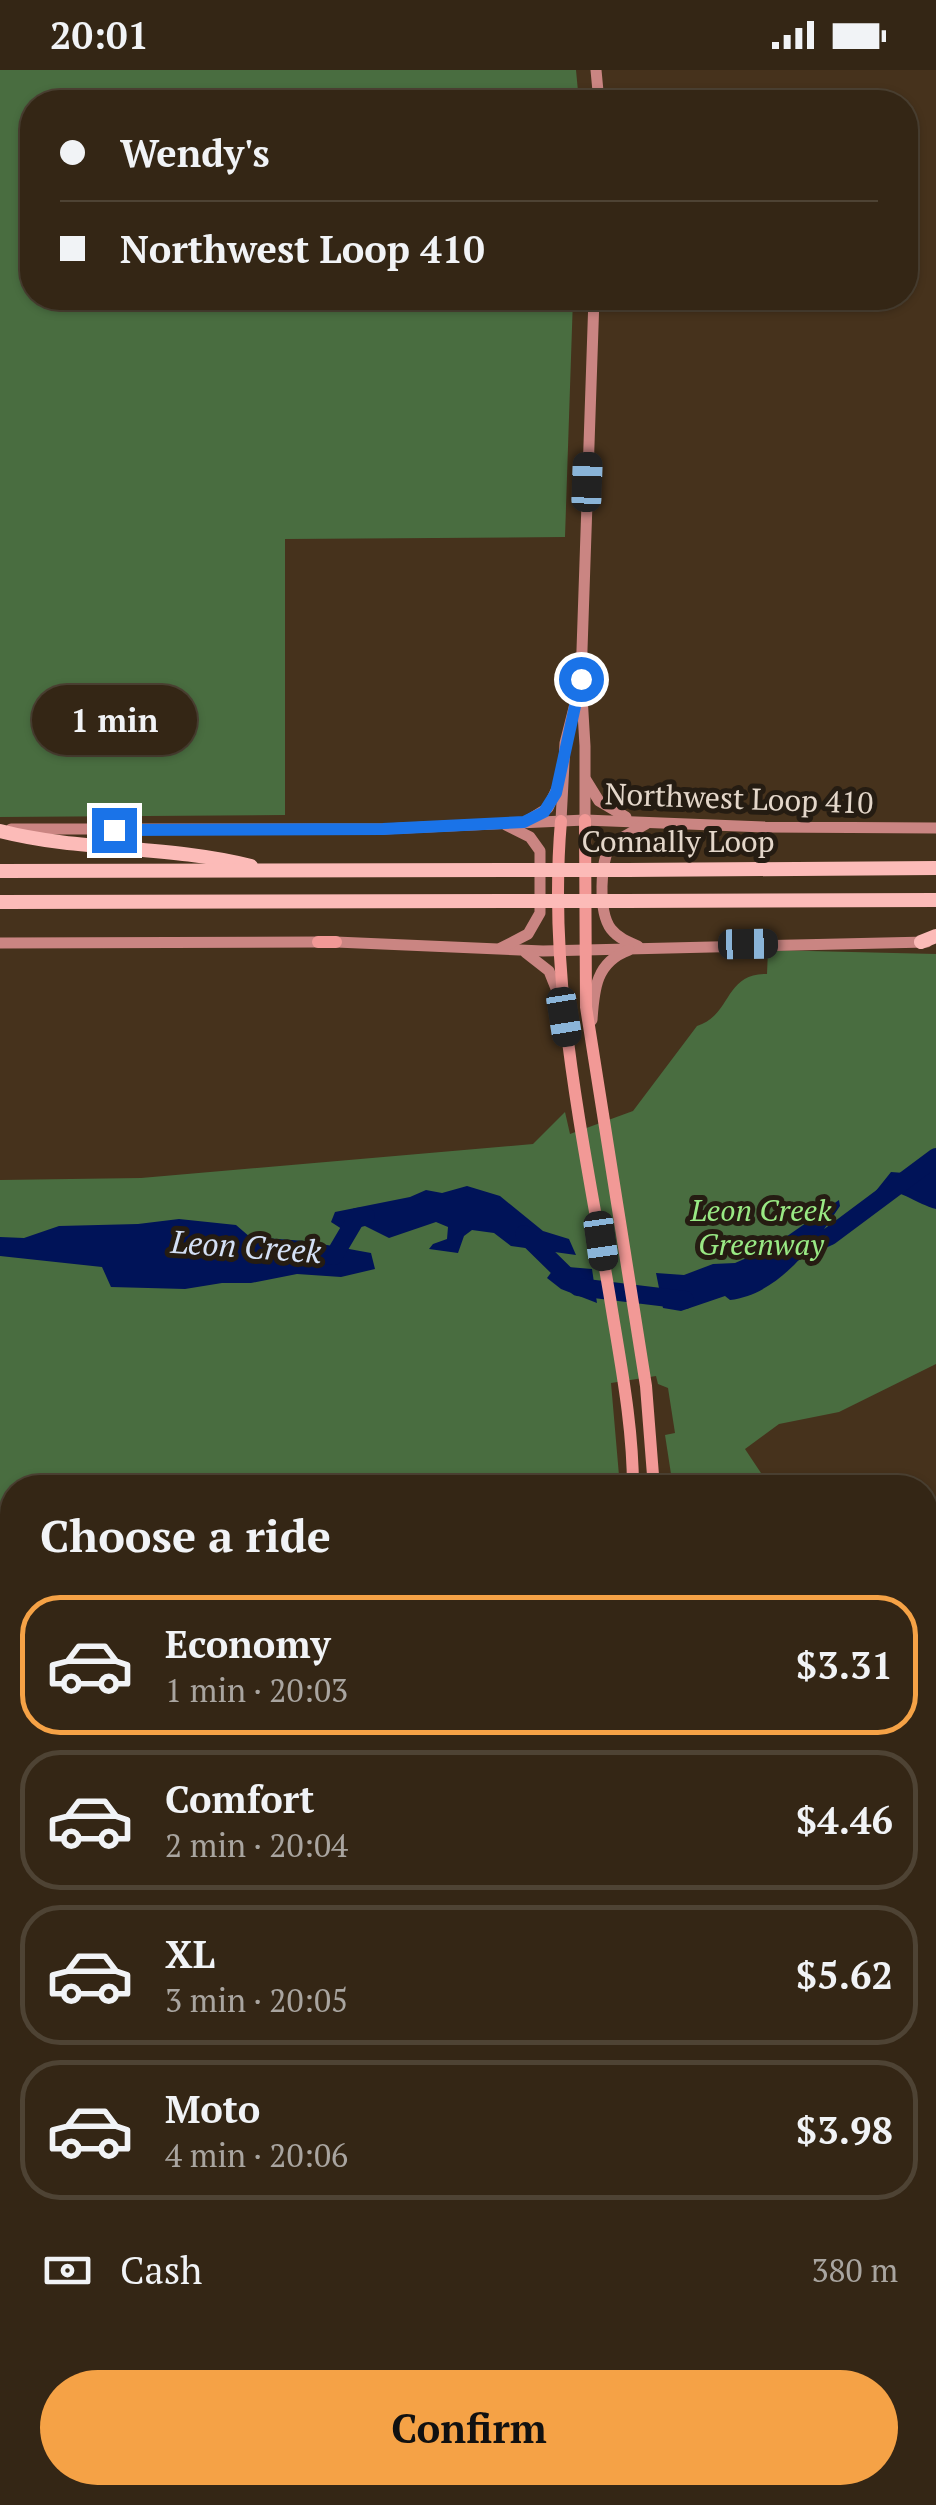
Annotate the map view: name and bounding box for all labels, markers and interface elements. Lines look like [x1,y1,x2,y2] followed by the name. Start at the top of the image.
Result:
[50,10,149,60] text: 20:01
[120,128,270,178] text: Wendy's
[120,224,485,274] text: Northwest Loop 410
[571,451,603,513] car
[559,657,604,702] route start
[32,685,196,755] callout: 1 min
[71,699,158,741] text: 1 min
[604,773,874,823] street label: Northwest Loop 410
[92,808,137,853] route end
[581,821,775,861] street label: Connally Loop
[718,928,778,960] car
[544,985,584,1049] car
[689,1190,832,1264] park label: Leon Creek Greenway
[582,1209,620,1273] car
[169,1220,323,1272] water label: Leon Creek
[40,1505,331,1565] text: Choose a ride
[165,1619,331,1669] text: Economy
[45,1620,135,1710] icon: car
[796,1640,893,1690] text: $3.31
[165,1669,348,1711] text: 1 min · 20:03
[165,1774,314,1824] text: Comfort
[45,1775,135,1865] icon: car
[796,1795,893,1845] text: $4.46
[165,1824,348,1866] text: 2 min · 20:04
[165,1929,215,1979] text: XL
[45,1930,135,2020] icon: car
[796,1950,893,2000] text: $5.62
[165,1979,348,2021] text: 3 min · 20:05
[165,2084,260,2134] text: Moto
[45,2085,135,2175] icon: car
[796,2105,893,2155] text: $3.98
[165,2134,348,2176] text: 4 min · 20:06
[40,2243,95,2298] icon: cash
[120,2245,202,2295] text: Cash
[811,2249,898,2291] text: 380 m
[40,2370,898,2485] button: Confirm

